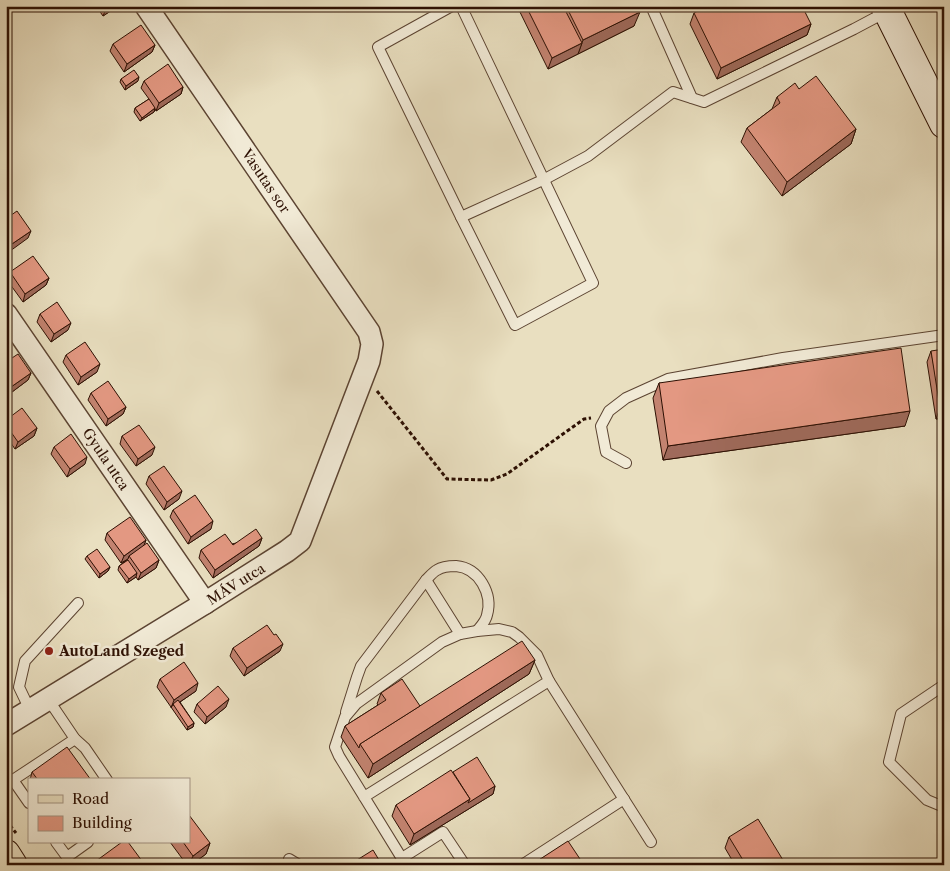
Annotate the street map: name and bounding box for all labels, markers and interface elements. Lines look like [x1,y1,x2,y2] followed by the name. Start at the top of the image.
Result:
[237,145,294,217] street label: Vasutas sor
[79,425,134,494] street label: Gyula utca
[204,559,269,609] street label: MÁV utca
[58,642,185,660] place label: AutoLand Szeged
[43,645,55,657] marker: AutoLand Szeged
[28,778,190,844] legend
[72,789,109,808] text: Road
[72,813,132,832] text: Building

